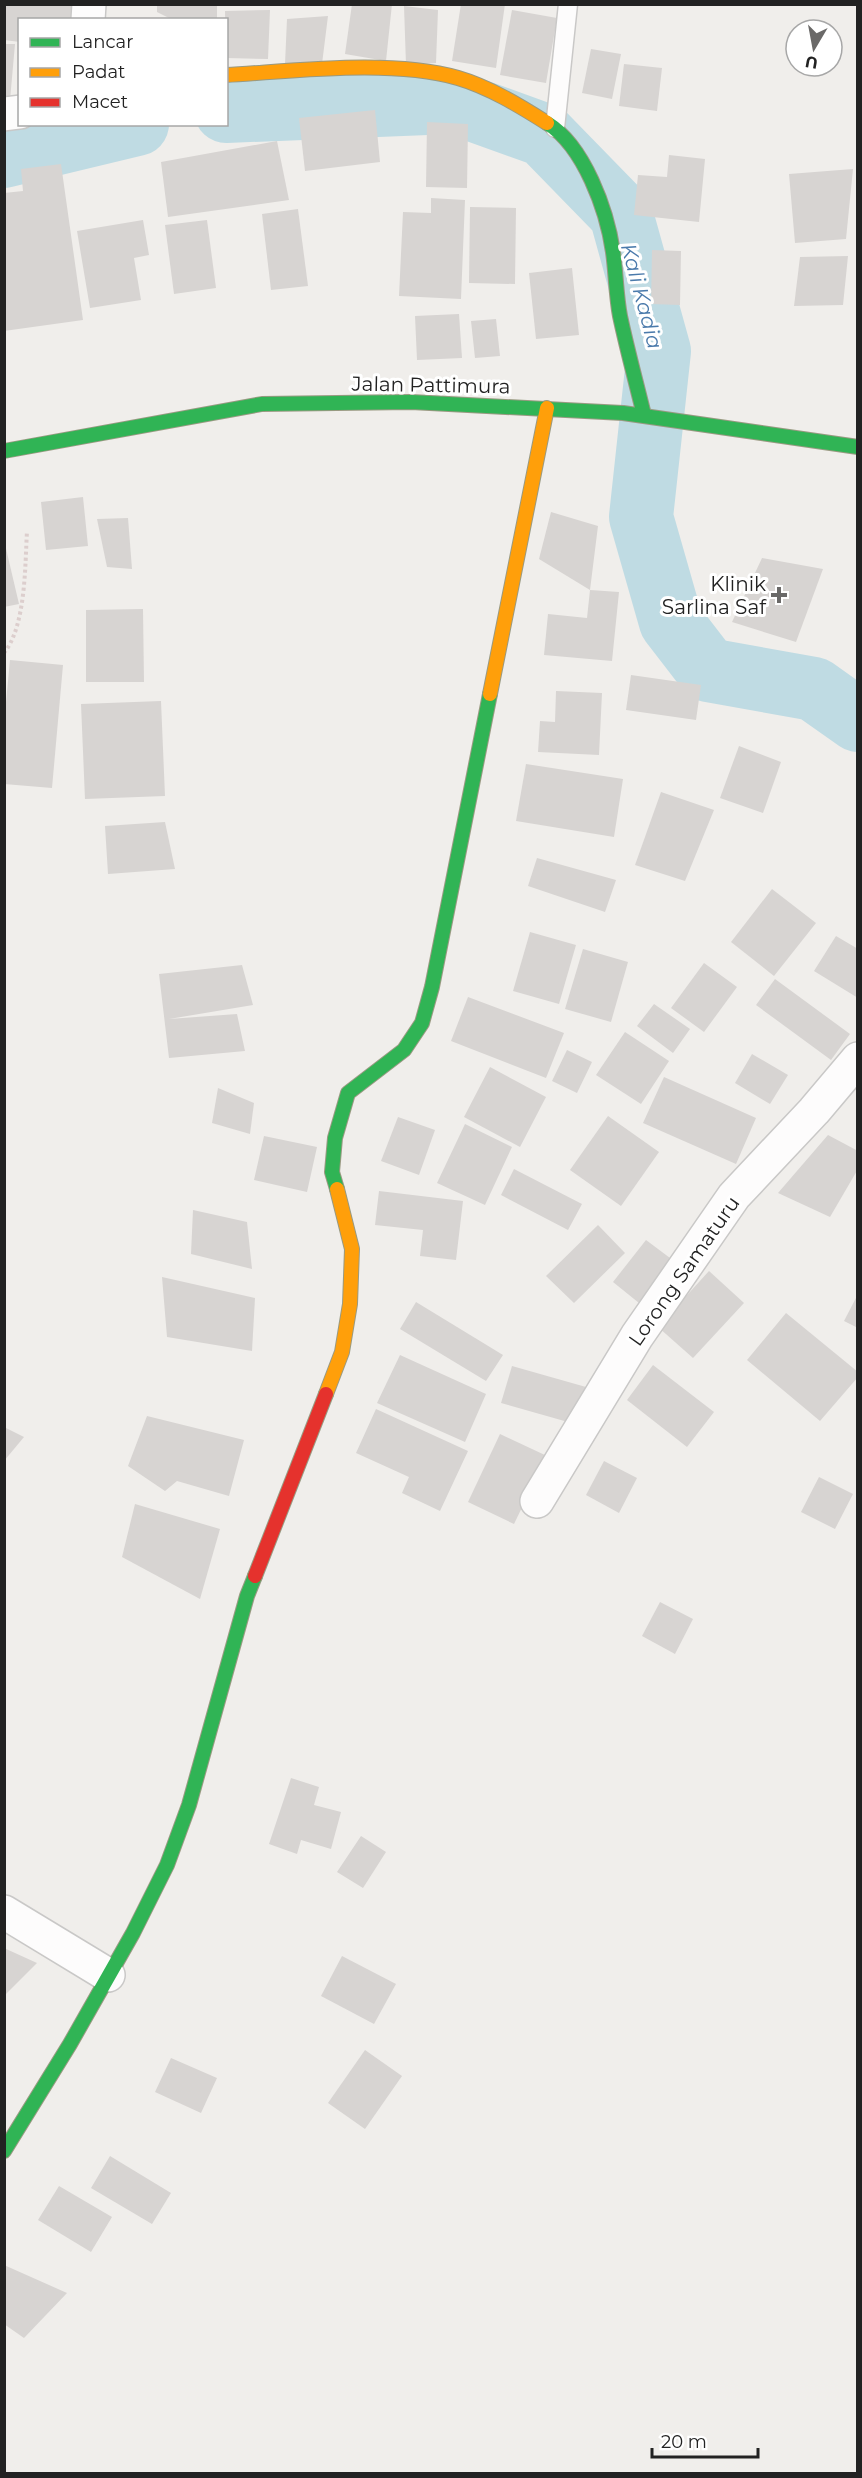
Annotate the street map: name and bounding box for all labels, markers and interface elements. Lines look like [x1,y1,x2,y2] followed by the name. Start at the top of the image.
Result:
[18,18,228,126] legend
[784,18,844,78] north arrow
[72,31,133,53] text: Lancar
[804,52,819,73] text: U
[72,61,125,83] text: Padat
[72,91,128,113] text: Macet
[616,240,668,352] water label: Kali Kadia
[350,372,511,398] street label: Jalan Pattimura
[662,572,767,619] place label: Klinik Sarlina Saf
[770,586,788,604] marker: Klinik Sarlina Saf
[623,1192,745,1350] street label: Lorong Samaturu
[652,2421,758,2459] scale bar
[661,2431,707,2453] text: 20 m

